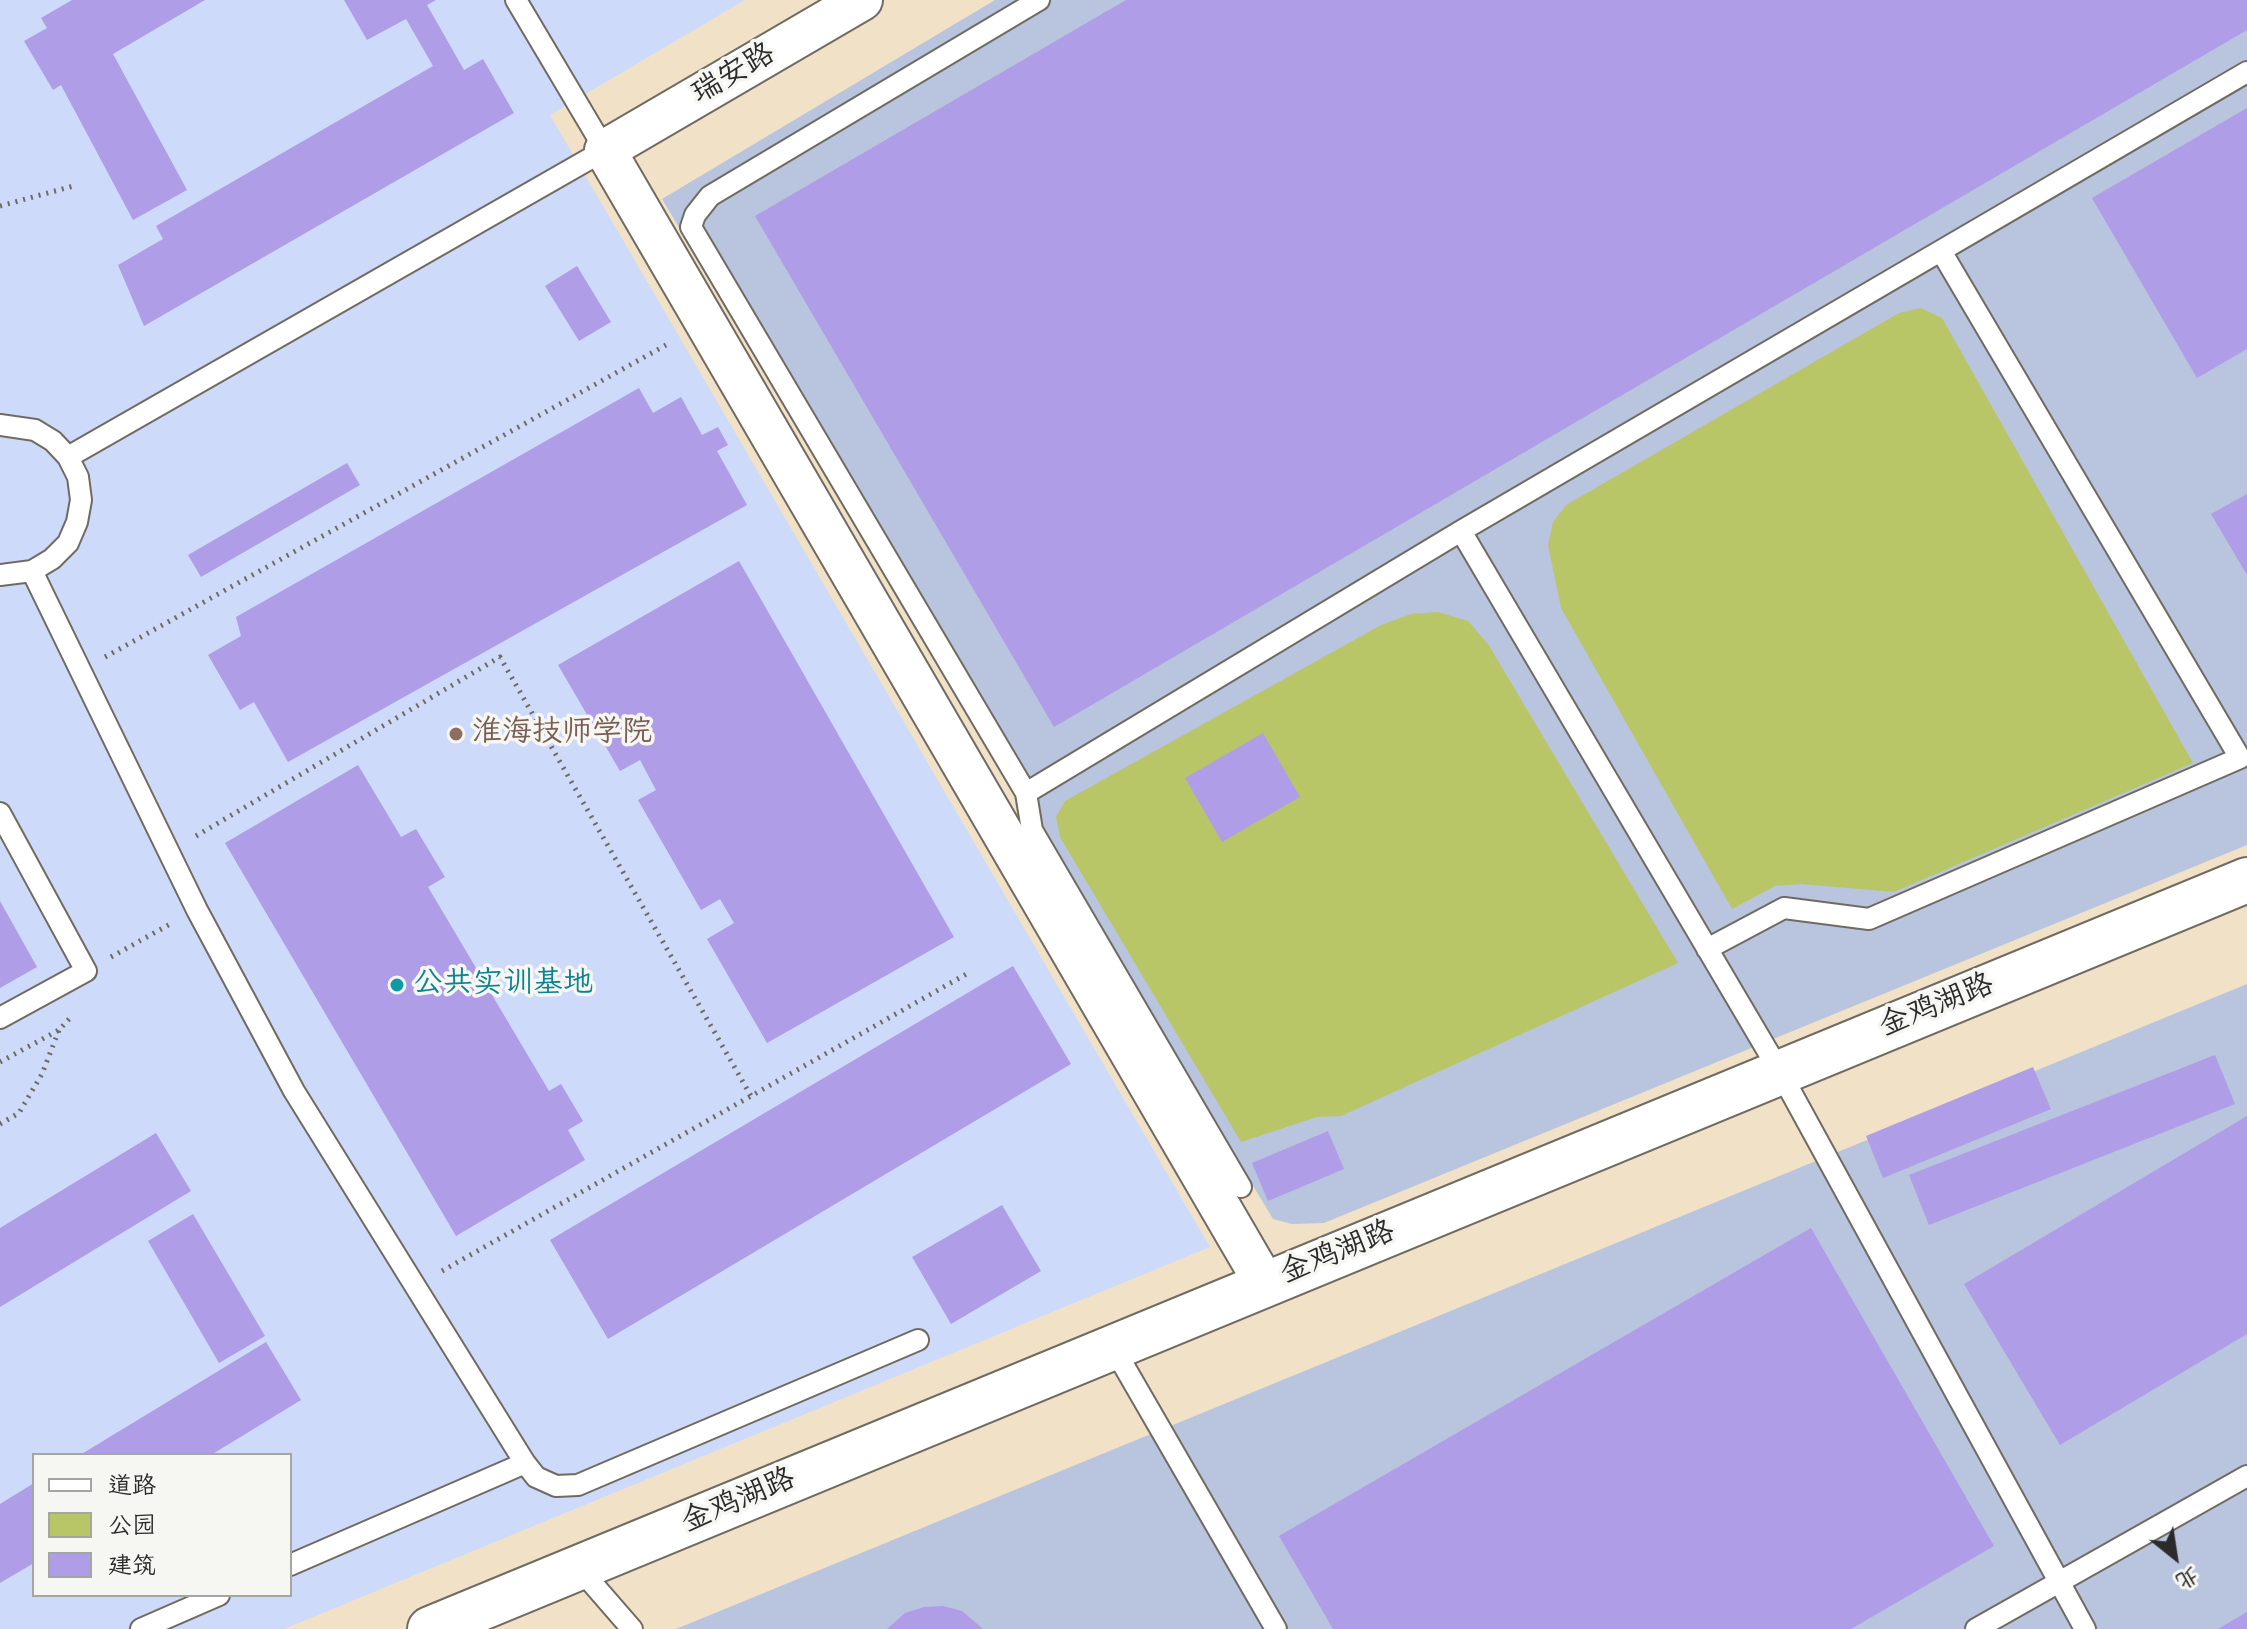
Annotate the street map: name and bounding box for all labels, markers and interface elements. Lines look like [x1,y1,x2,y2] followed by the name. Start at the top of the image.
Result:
[686,37,782,113] street label: 瑞安路
[472,716,652,752] place label: 淮海技师学院
[447,725,465,743] marker: 淮海技师学院
[413,967,593,1003] place label: 公共实训基地
[1875,968,1999,1046] street label: 金鸡湖路
[388,976,406,994] marker: 公共实训基地
[1276,1215,1400,1293] street label: 金鸡湖路
[32,1453,292,1597] legend
[677,1462,801,1542] street label: 金鸡湖路
[108,1471,156,1502] text: 道路
[108,1511,156,1542] text: 公园
[2135,1517,2215,1597] north arrow
[108,1551,156,1582] text: 建筑
[2170,1560,2204,1595] text: 北

